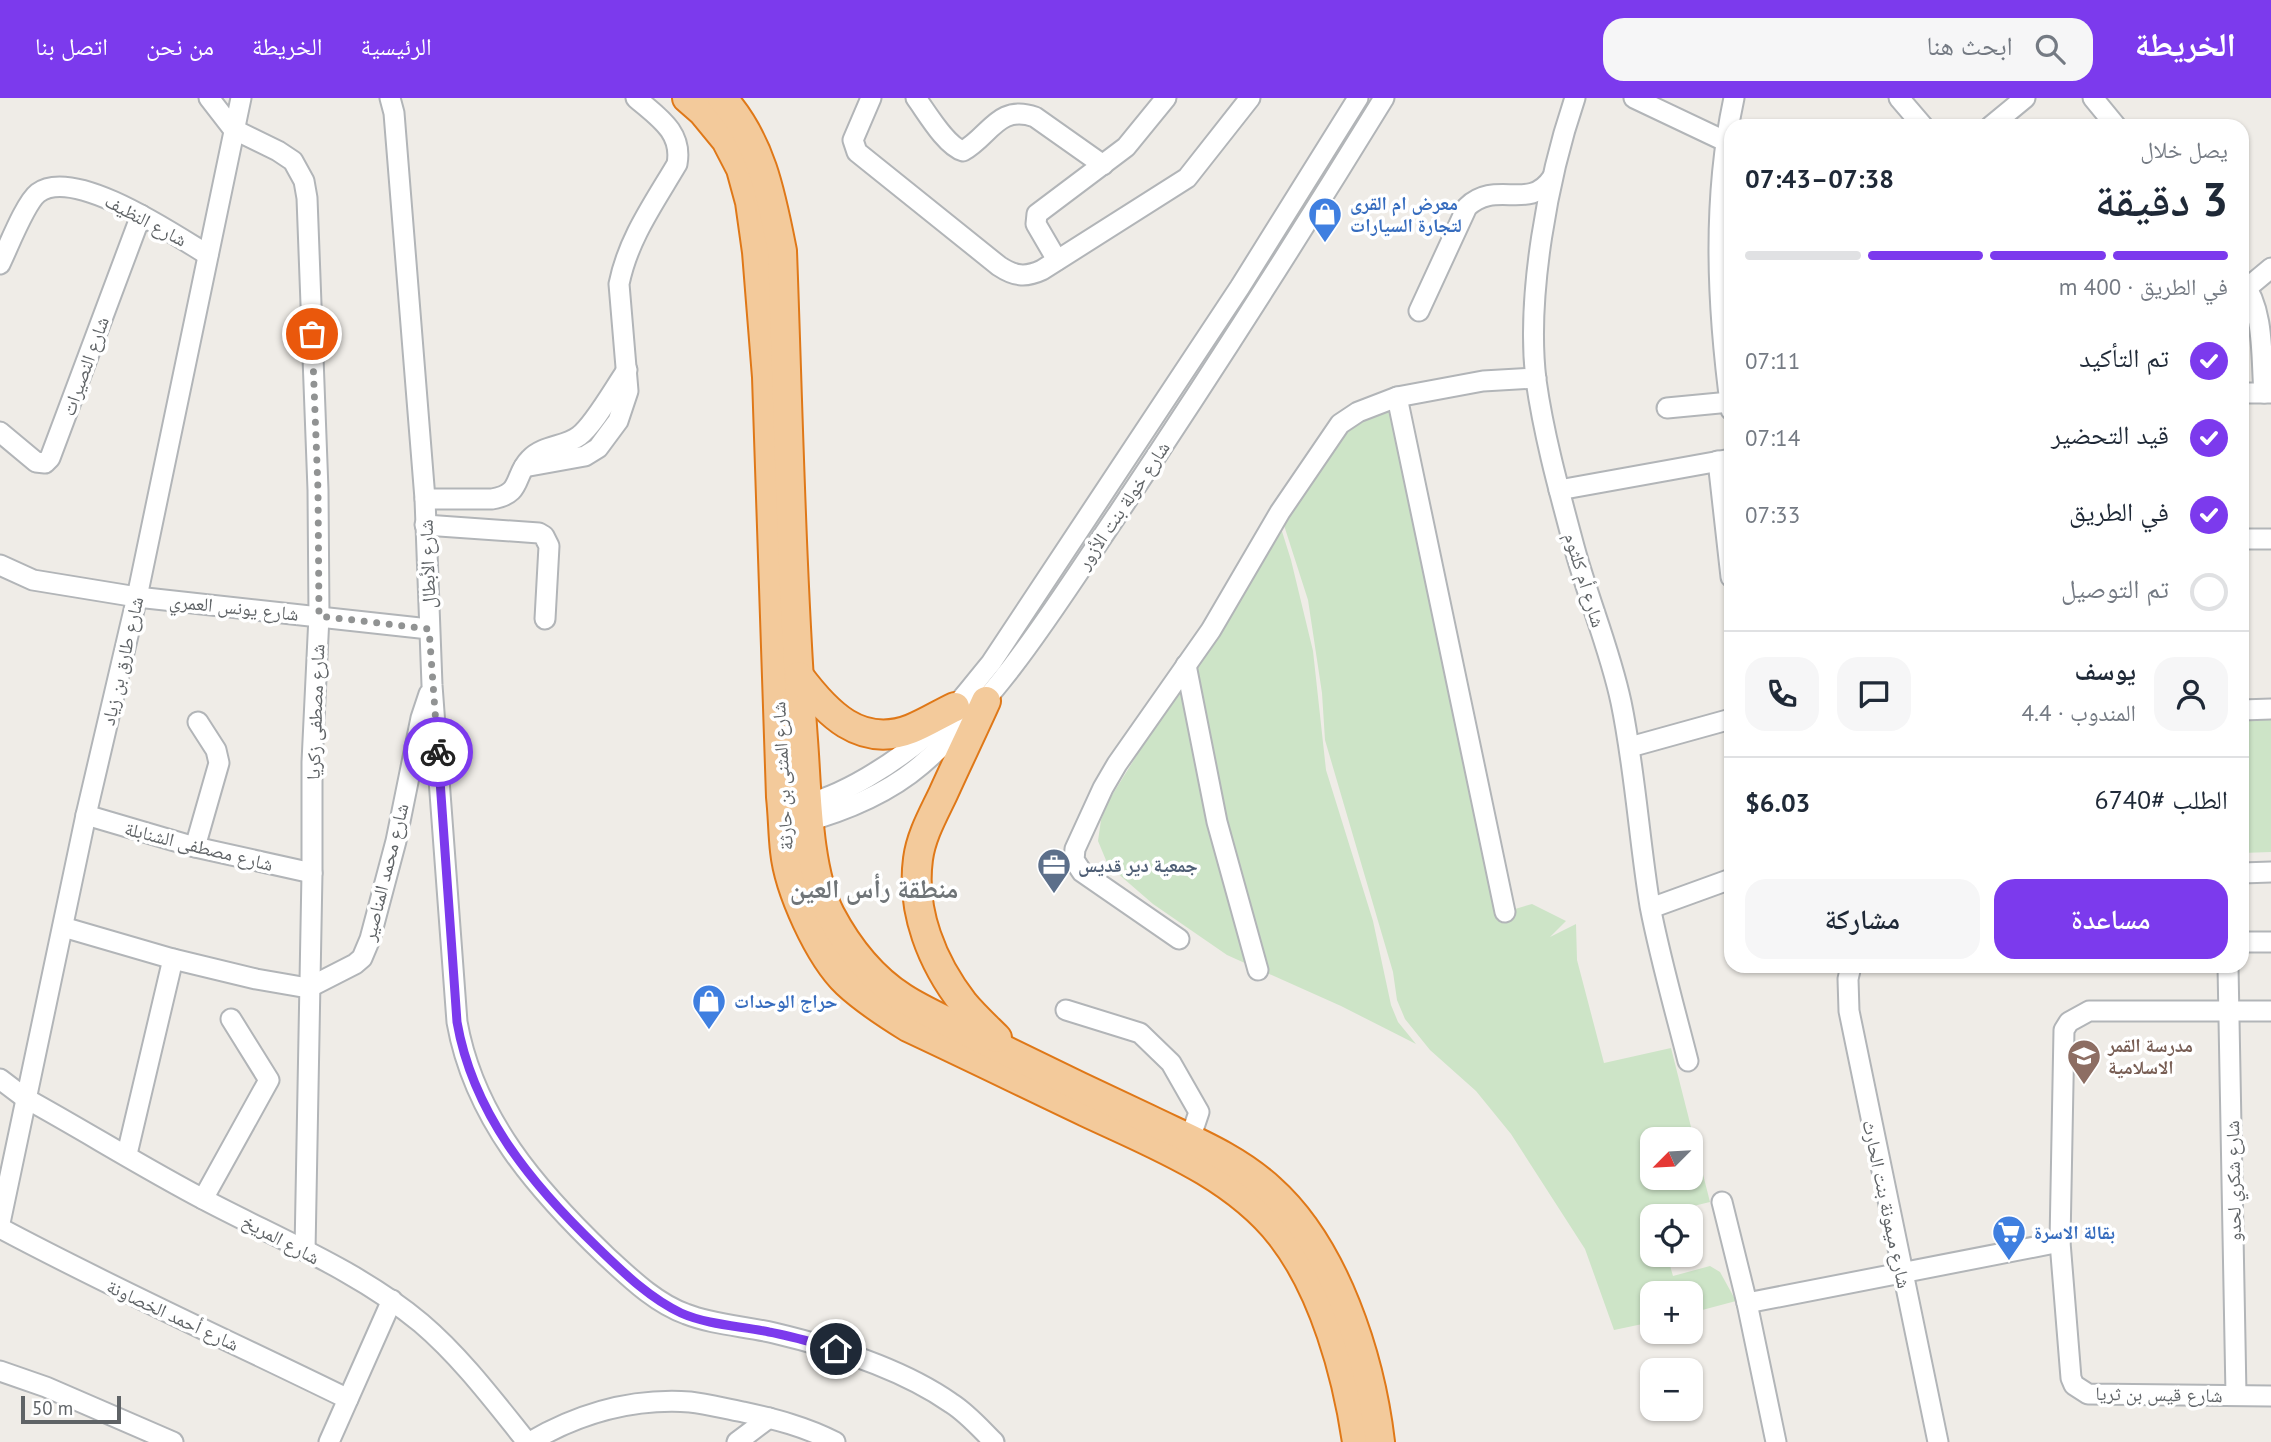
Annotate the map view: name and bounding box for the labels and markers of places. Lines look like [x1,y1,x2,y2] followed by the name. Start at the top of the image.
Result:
[1350,191,1462,237] place label: معرض ام القرى لتجارة السيارات
[1306,195,1344,244] shop icon: معرض ام القرى لتجارة السيارات
[282,304,342,364] pin
[1035,846,1073,895] office icon: جمعية دير قديس
[1078,853,1198,877] place label: جمعية دير قديس
[690,982,728,1031] shop icon: حراج الوحدات
[734,989,838,1013] place label: حراج الوحدات
[2107,1033,2193,1079] place label: مدرسة القمر الاسلامية
[2065,1037,2103,1086] school or university icon: مدرسة القمر الاسلامية
[1990,1213,2028,1262] supermarket icon: بقالة الاسرة
[2034,1220,2115,1244] place label: بقالة الاسرة
[806,1319,866,1379] pin

